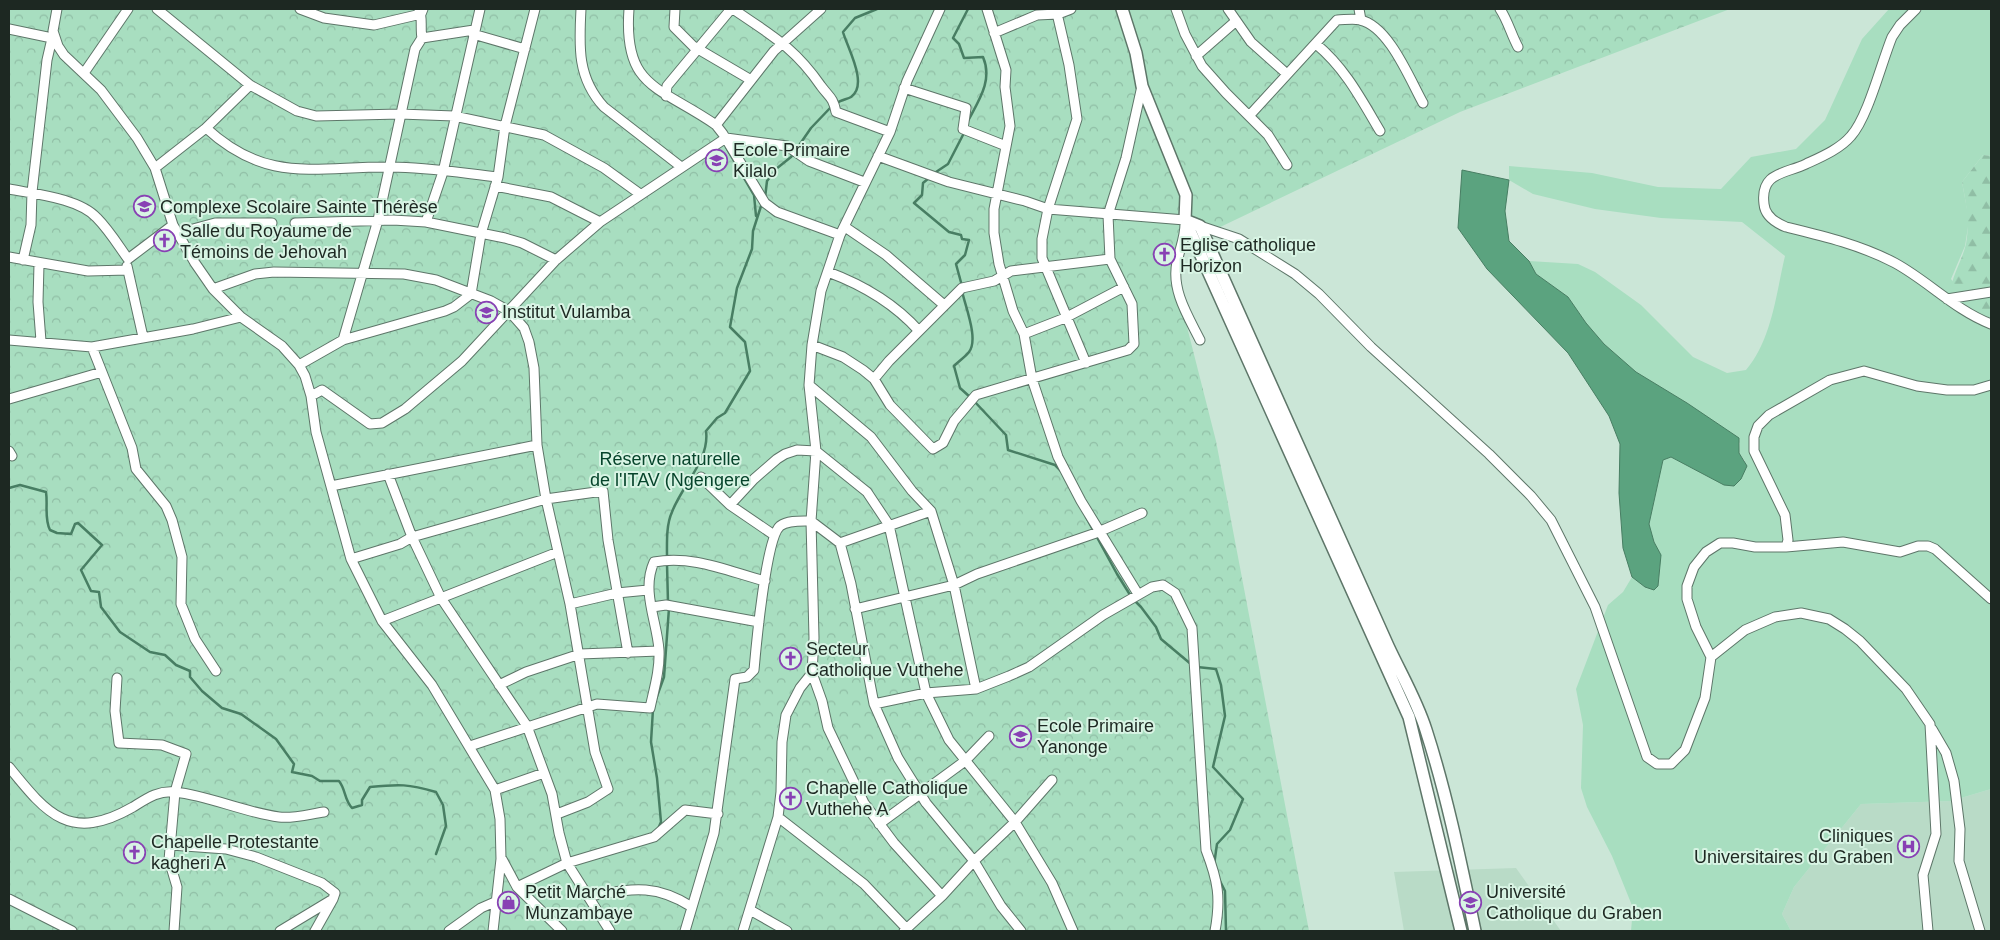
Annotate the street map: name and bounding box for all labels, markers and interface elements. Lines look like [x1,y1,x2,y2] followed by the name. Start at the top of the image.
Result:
[733,140,850,181] place label: Ecole Primaire Kilalo
[705,148,729,172] school or university icon: Ecole Primaire Kilalo
[132,195,156,219] school or university icon: Complexe Scolaire Sainte Thérèse
[160,197,438,217] place label: Complexe Scolaire Sainte Thérèse
[180,221,352,262] place label: Salle du Royaume de Témoins de Jehovah
[152,229,176,253] church icon: Salle du Royaume de Témoins de Jehovah
[1180,235,1316,276] place label: Eglise catholique Horizon
[1152,243,1176,267] church icon: Eglise catholique Horizon
[474,300,498,324] school or university icon: Institut Vulamba
[502,302,631,322] place label: Institut Vulamba
[590,449,750,490] park label: Réserve naturelle de l'ITAV (Ngengere
[806,639,963,680] place label: Secteur Catholique Vuthehe
[778,647,802,671] church icon: Secteur Catholique Vuthehe
[1037,716,1154,757] place label: Ecole Primaire Yanonge
[1009,724,1033,748] school or university icon: Ecole Primaire Yanonge
[806,778,968,819] place label: Chapelle Catholique Vuthehe A
[778,786,802,810] church icon: Chapelle Catholique Vuthehe A
[1694,826,1893,867] place label: Cliniques Universitaires du Graben
[151,832,319,873] place label: Chapelle Protestante kagheri A
[1897,834,1921,858] hospital icon: Cliniques Universitaires du Graben
[123,840,147,864] church icon: Chapelle Protestante kagheri A
[525,882,633,923] place label: Petit Marché Munzambaye
[1486,882,1662,923] place label: Université Catholique du Graben
[497,890,521,914] shop icon: Petit Marché Munzambaye
[1458,890,1482,914] school or university icon: Université Catholique du Graben

